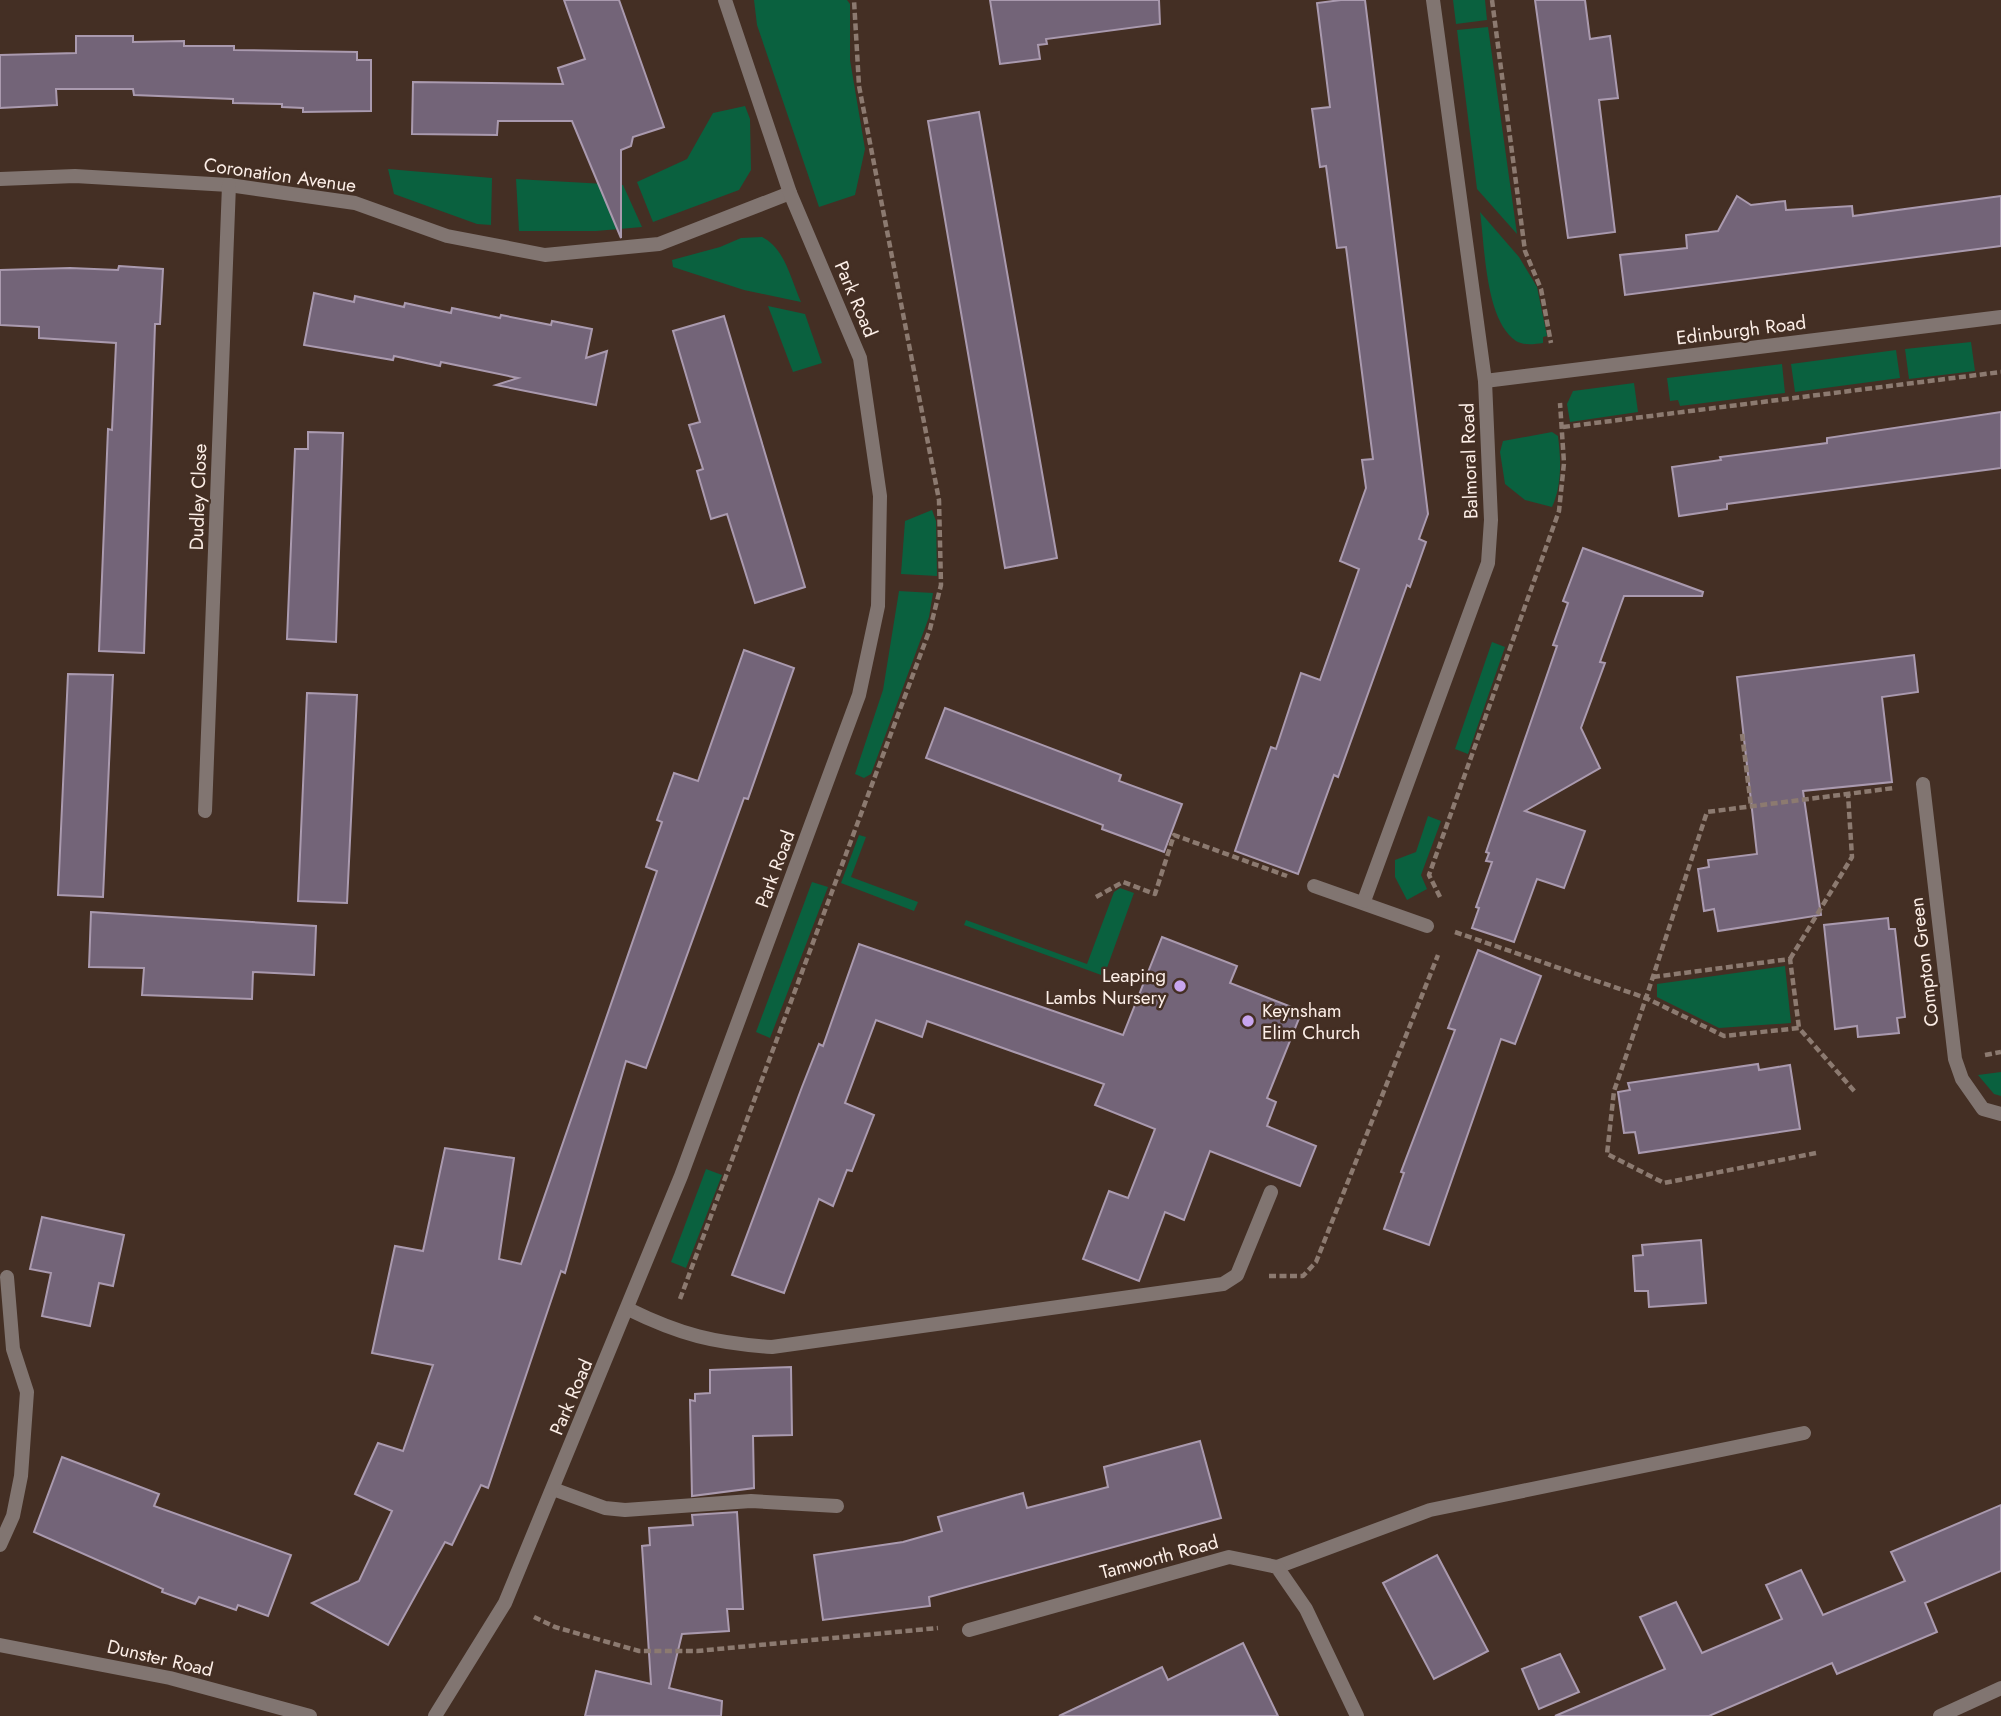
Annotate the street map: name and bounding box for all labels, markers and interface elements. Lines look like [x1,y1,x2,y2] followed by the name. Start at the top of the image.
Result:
[202,151,358,199] street label: Coronation Avenue
[828,257,884,341] street label: Park Road
[1674,309,1808,351] street label: Edinburgh Road
[1453,403,1485,519] street label: Balmoral Road
[183,443,213,551] street label: Dudley Close
[749,827,801,911] street label: Park Road
[1903,896,1945,1028] street label: Compton Green
[1045,962,1167,1011] place label: Leaping Lambs Nursery
[1172,978,1188,994] marker: Leaping Lambs Nursery
[1262,997,1361,1046] place label: Keynsham Elim Church
[1240,1013,1256,1029] marker: Keynsham Elim Church
[543,1355,599,1439] street label: Park Road
[1097,1528,1221,1586] street label: Tamworth Road
[104,1633,216,1683] street label: Dunster Road

